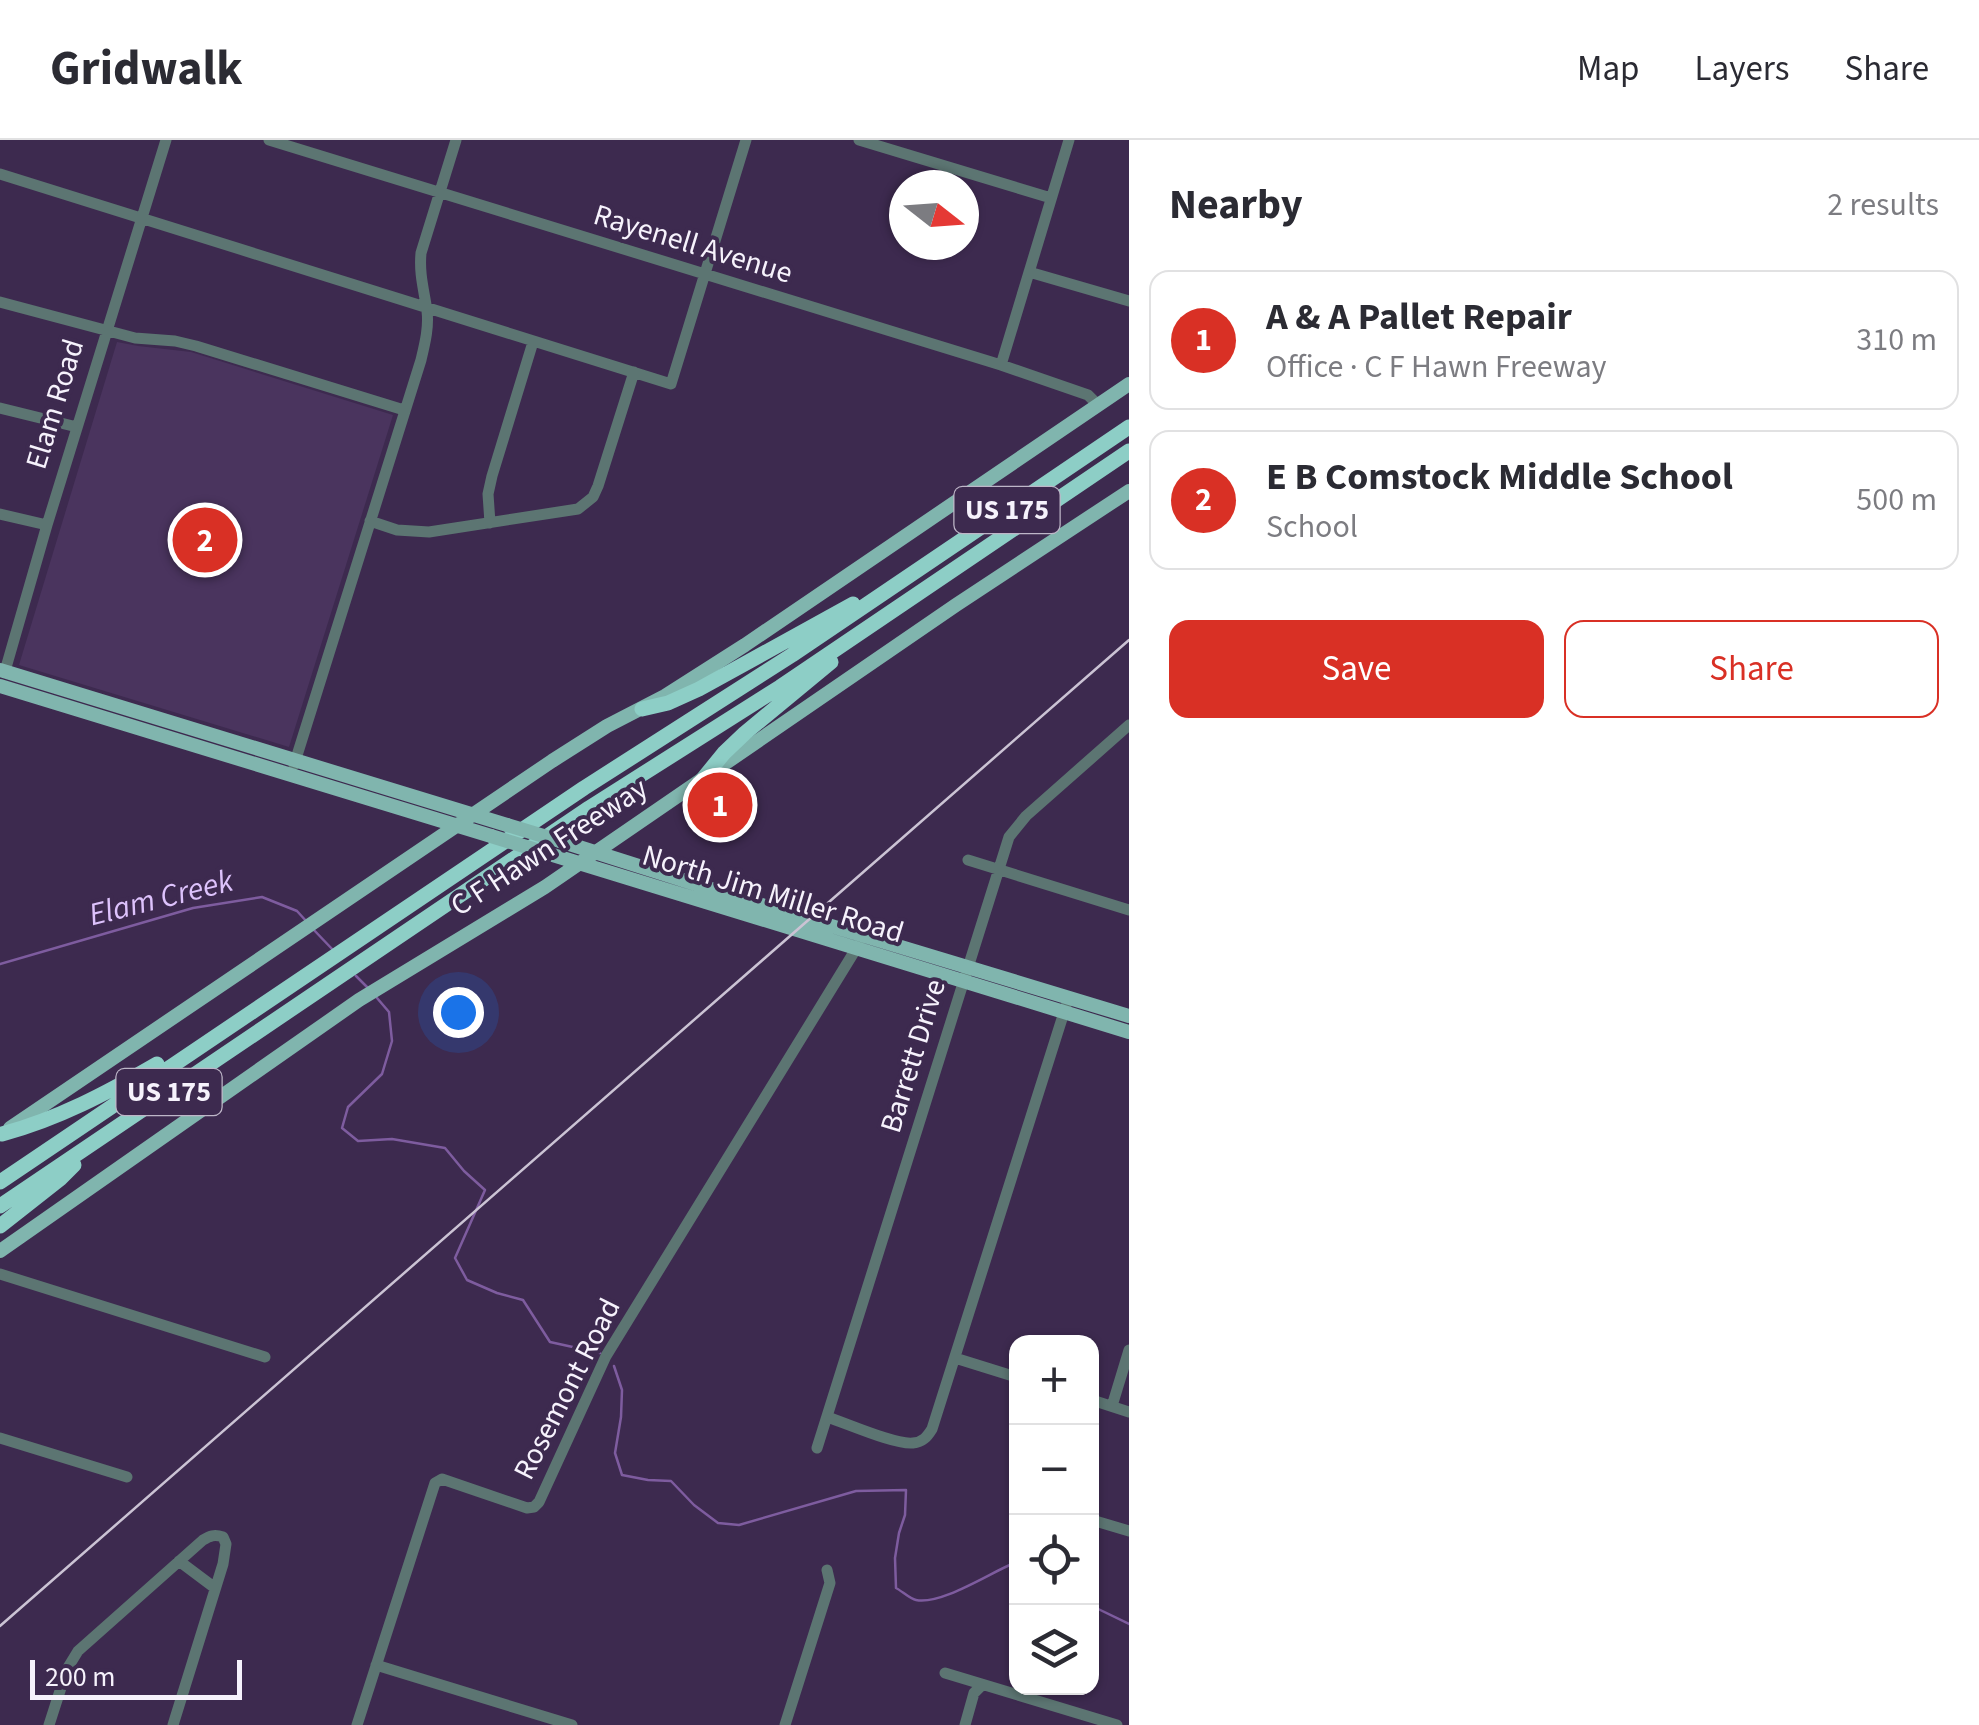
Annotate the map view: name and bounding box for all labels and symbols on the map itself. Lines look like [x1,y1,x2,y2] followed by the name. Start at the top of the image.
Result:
[889,170,979,260] north arrow
[588,193,798,295] street label: Rayenell Avenue
[15,334,95,474] street label: Elam Road
[954,487,1060,533] road number: US 175
[172,502,238,578] pin: 2
[442,767,656,927] street label: C F Hawn Freeway
[688,768,752,842] pin: 1
[637,834,909,954] street label: North Jim Miller Road
[84,858,239,938] water label: Elam Creek
[869,974,957,1138] street label: Barrett Drive
[433,987,484,1038] your location
[116,1069,222,1115] road number: US 175
[503,1291,631,1487] street label: Rosemont Road
[30,1655,242,1700] scale bar

